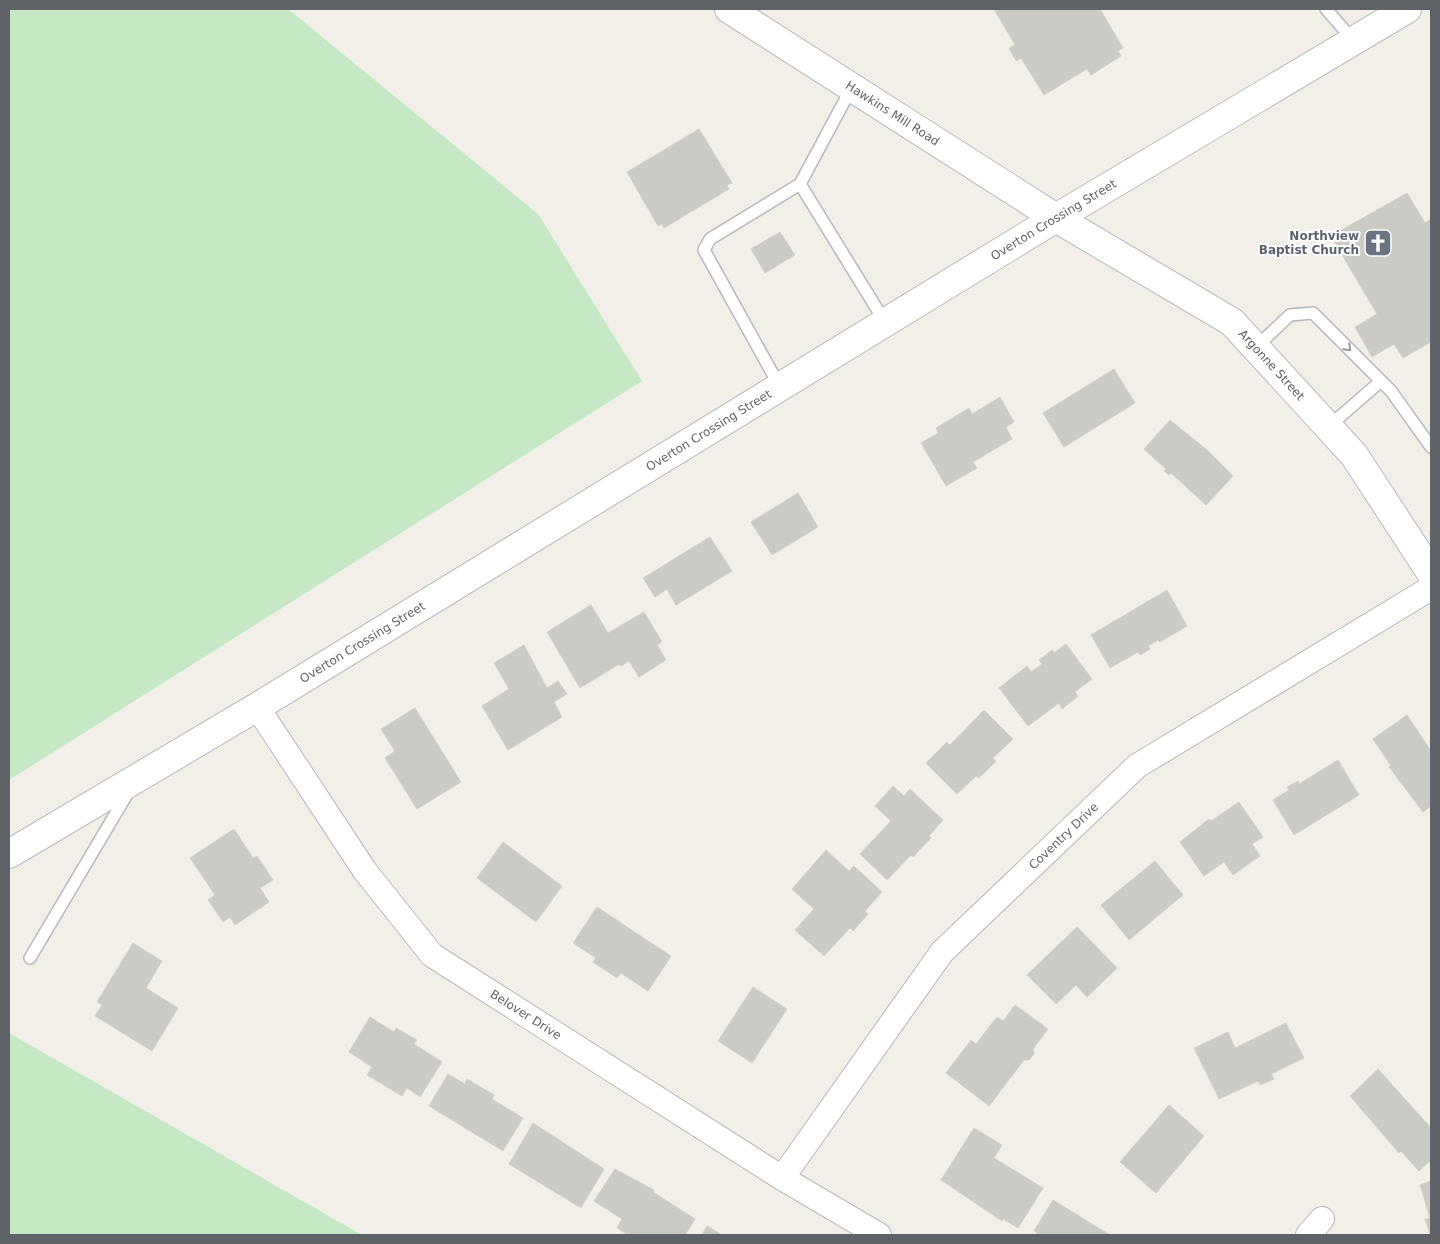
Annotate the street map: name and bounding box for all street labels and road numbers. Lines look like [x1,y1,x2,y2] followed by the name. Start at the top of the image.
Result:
[843,78,942,149] street label: Hawkins Mill Road
[988,177,1119,263] street label: Overton Crossing Street
[1236,327,1308,404] street label: Argonne Street
[644,387,774,474] street label: Overton Crossing Street
[297,599,428,686] street label: Overton Crossing Street
[1026,800,1101,872] street label: Coventry Drive
[488,987,564,1043] street label: Belover Drive

